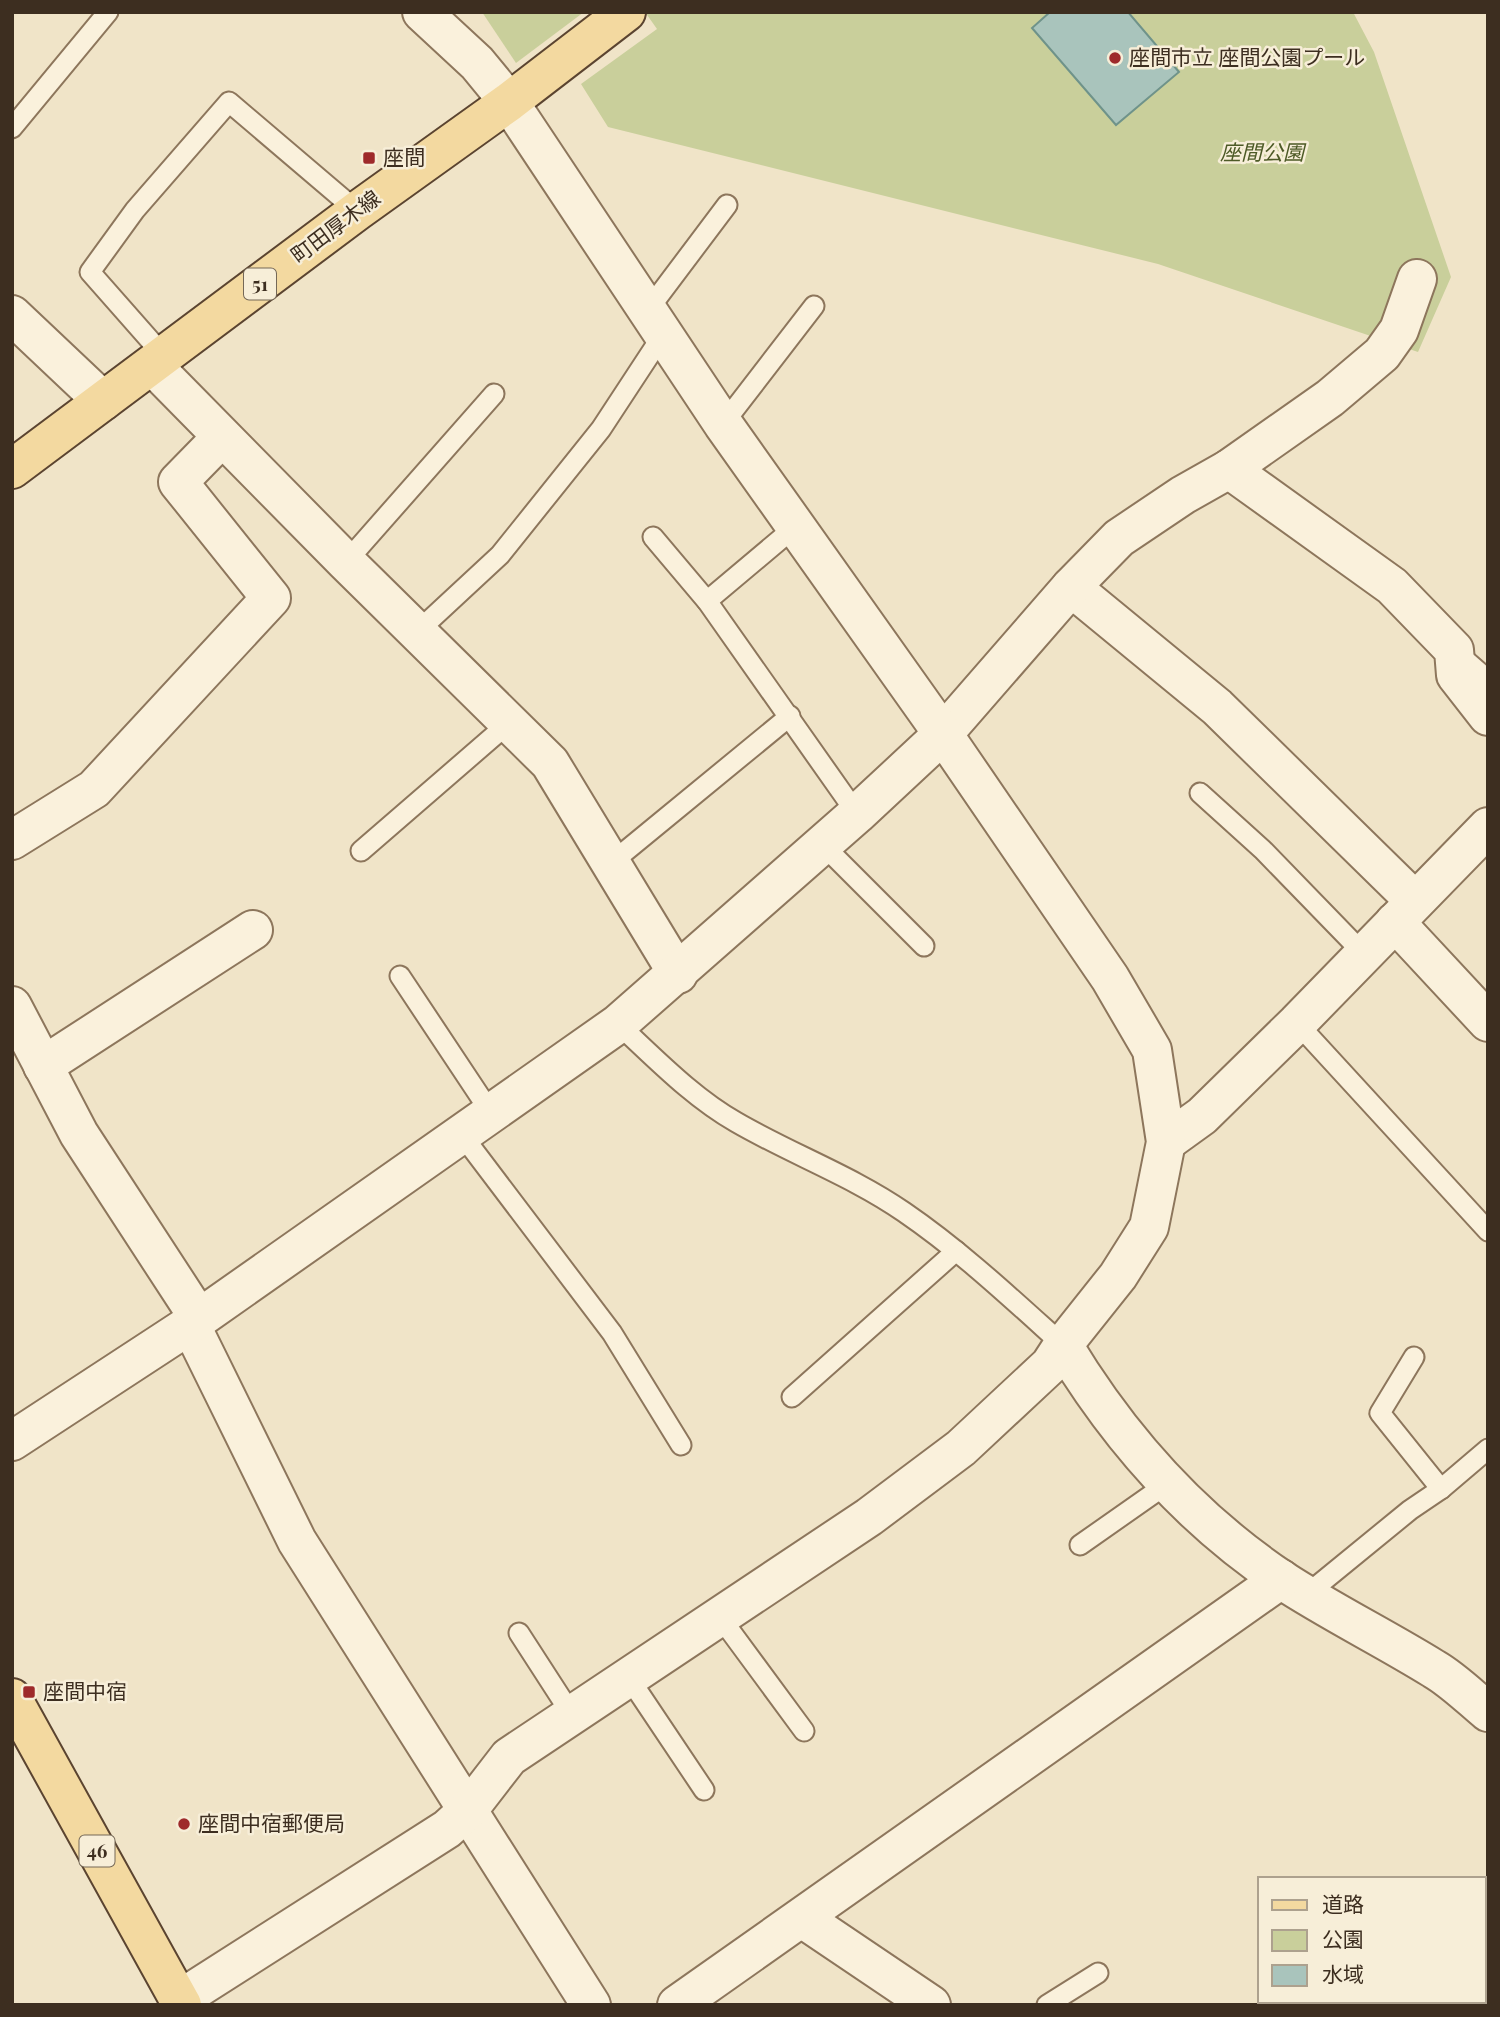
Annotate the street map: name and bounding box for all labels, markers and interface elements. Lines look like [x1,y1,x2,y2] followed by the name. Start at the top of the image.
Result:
[1129,42,1365,70] place label: 座間市立 座間公園プール
[1107,50,1123,66] marker: 座間市立 座間公園プール
[1220,137,1307,165] park label: 座間公園
[383,142,425,170] place label: 座間
[361,150,377,166] marker: 座間
[284,183,385,268] street label: 町田厚木線
[244,268,276,300] road number: 51
[43,1676,127,1704] place label: 座間中宿
[21,1684,37,1700] marker: 座間中宿
[198,1808,345,1836] place label: 座間中宿郵便局
[176,1816,192,1832] marker: 座間中宿郵便局
[80,1836,114,1867] road number: 46
[1258,1877,1486,2003] legend
[1322,1889,1364,1917] text: 道路
[1322,1924,1364,1952] text: 公園
[1322,1959,1364,1987] text: 水域

